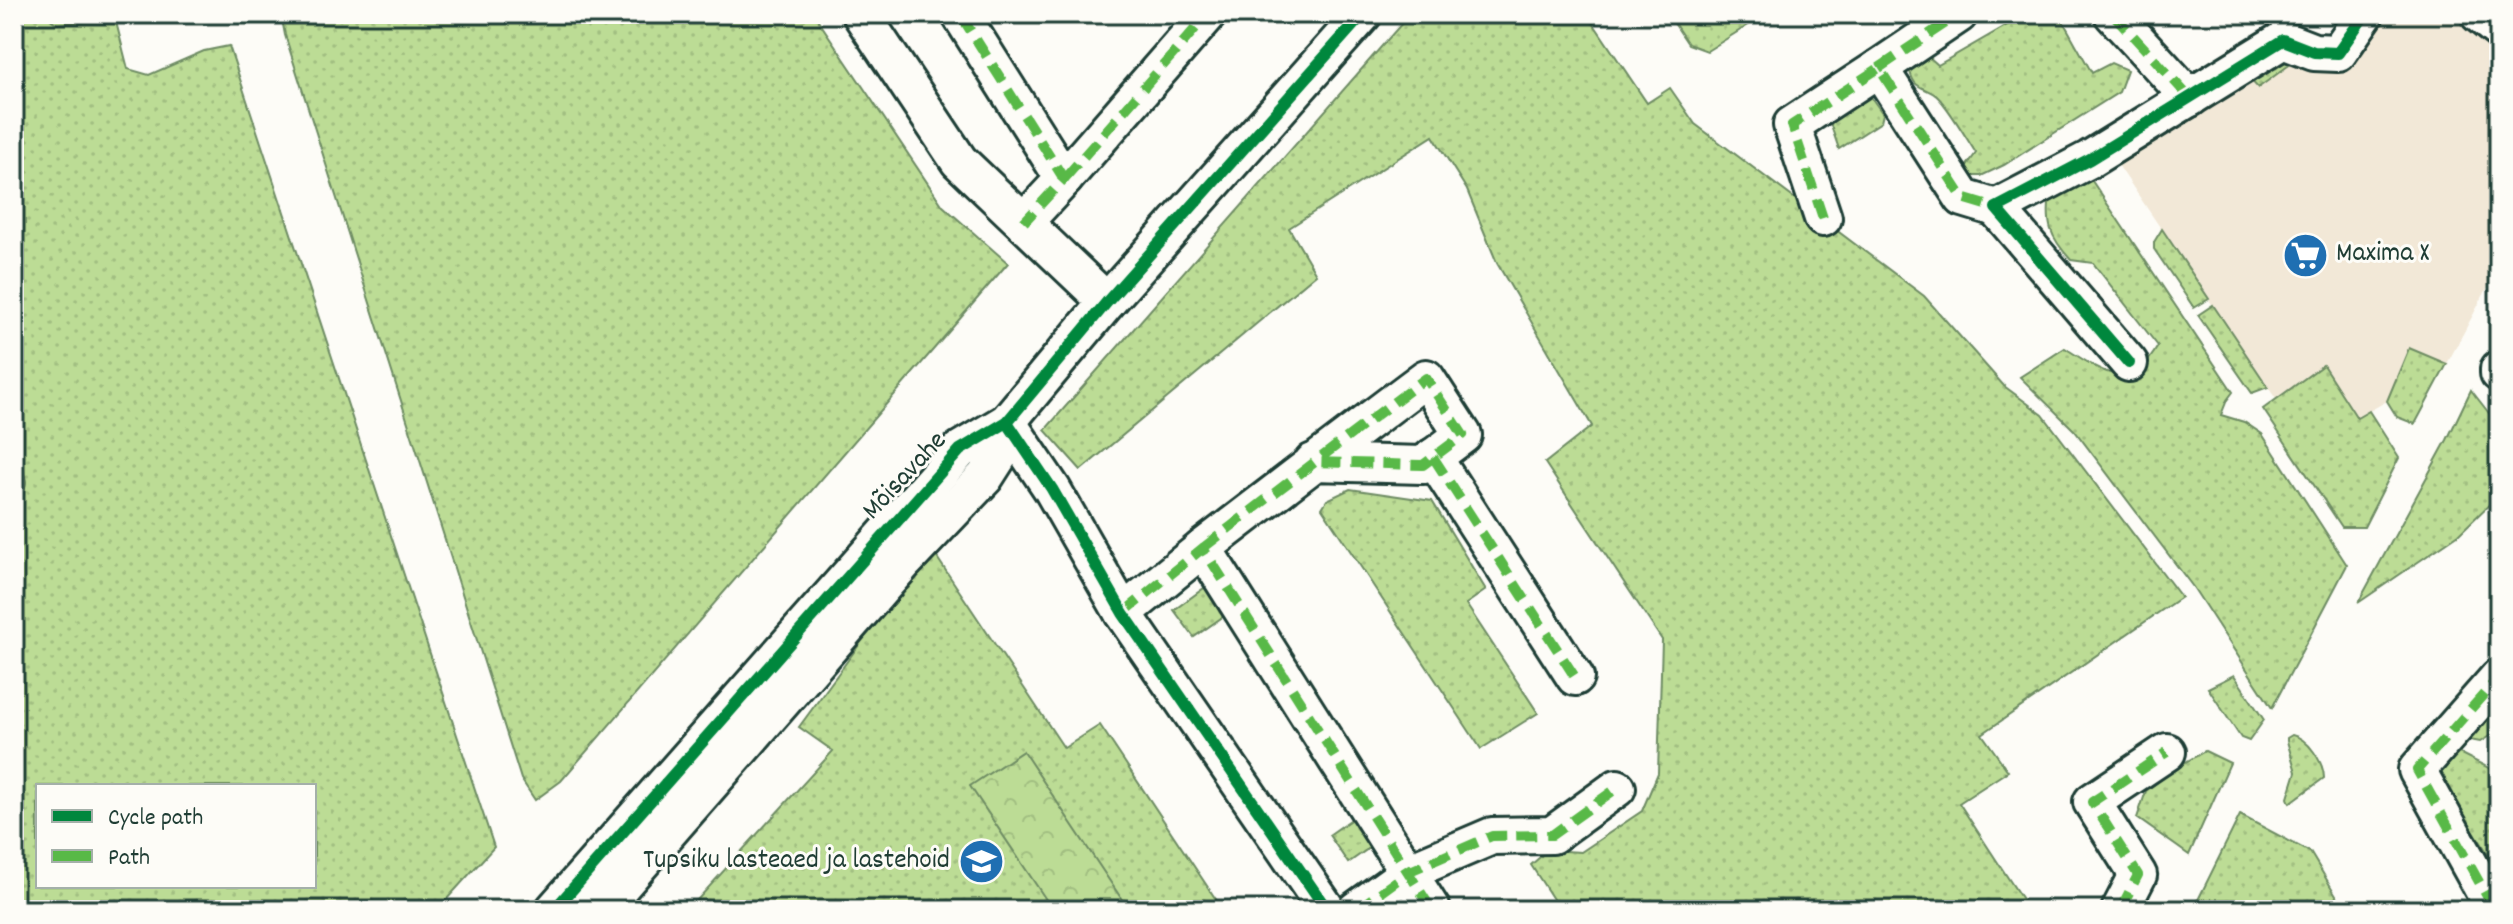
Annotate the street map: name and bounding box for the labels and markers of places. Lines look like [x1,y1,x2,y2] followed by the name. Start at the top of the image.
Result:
[2281,231,2329,279] supermarket icon: Maxima X
[2336,235,2430,275] place label: Maxima X
[957,838,1005,886] school or university icon: Tupsiku lasteaed ja lastehoid
[643,842,950,882] place label: Tupsiku lasteaed ja lastehoid

